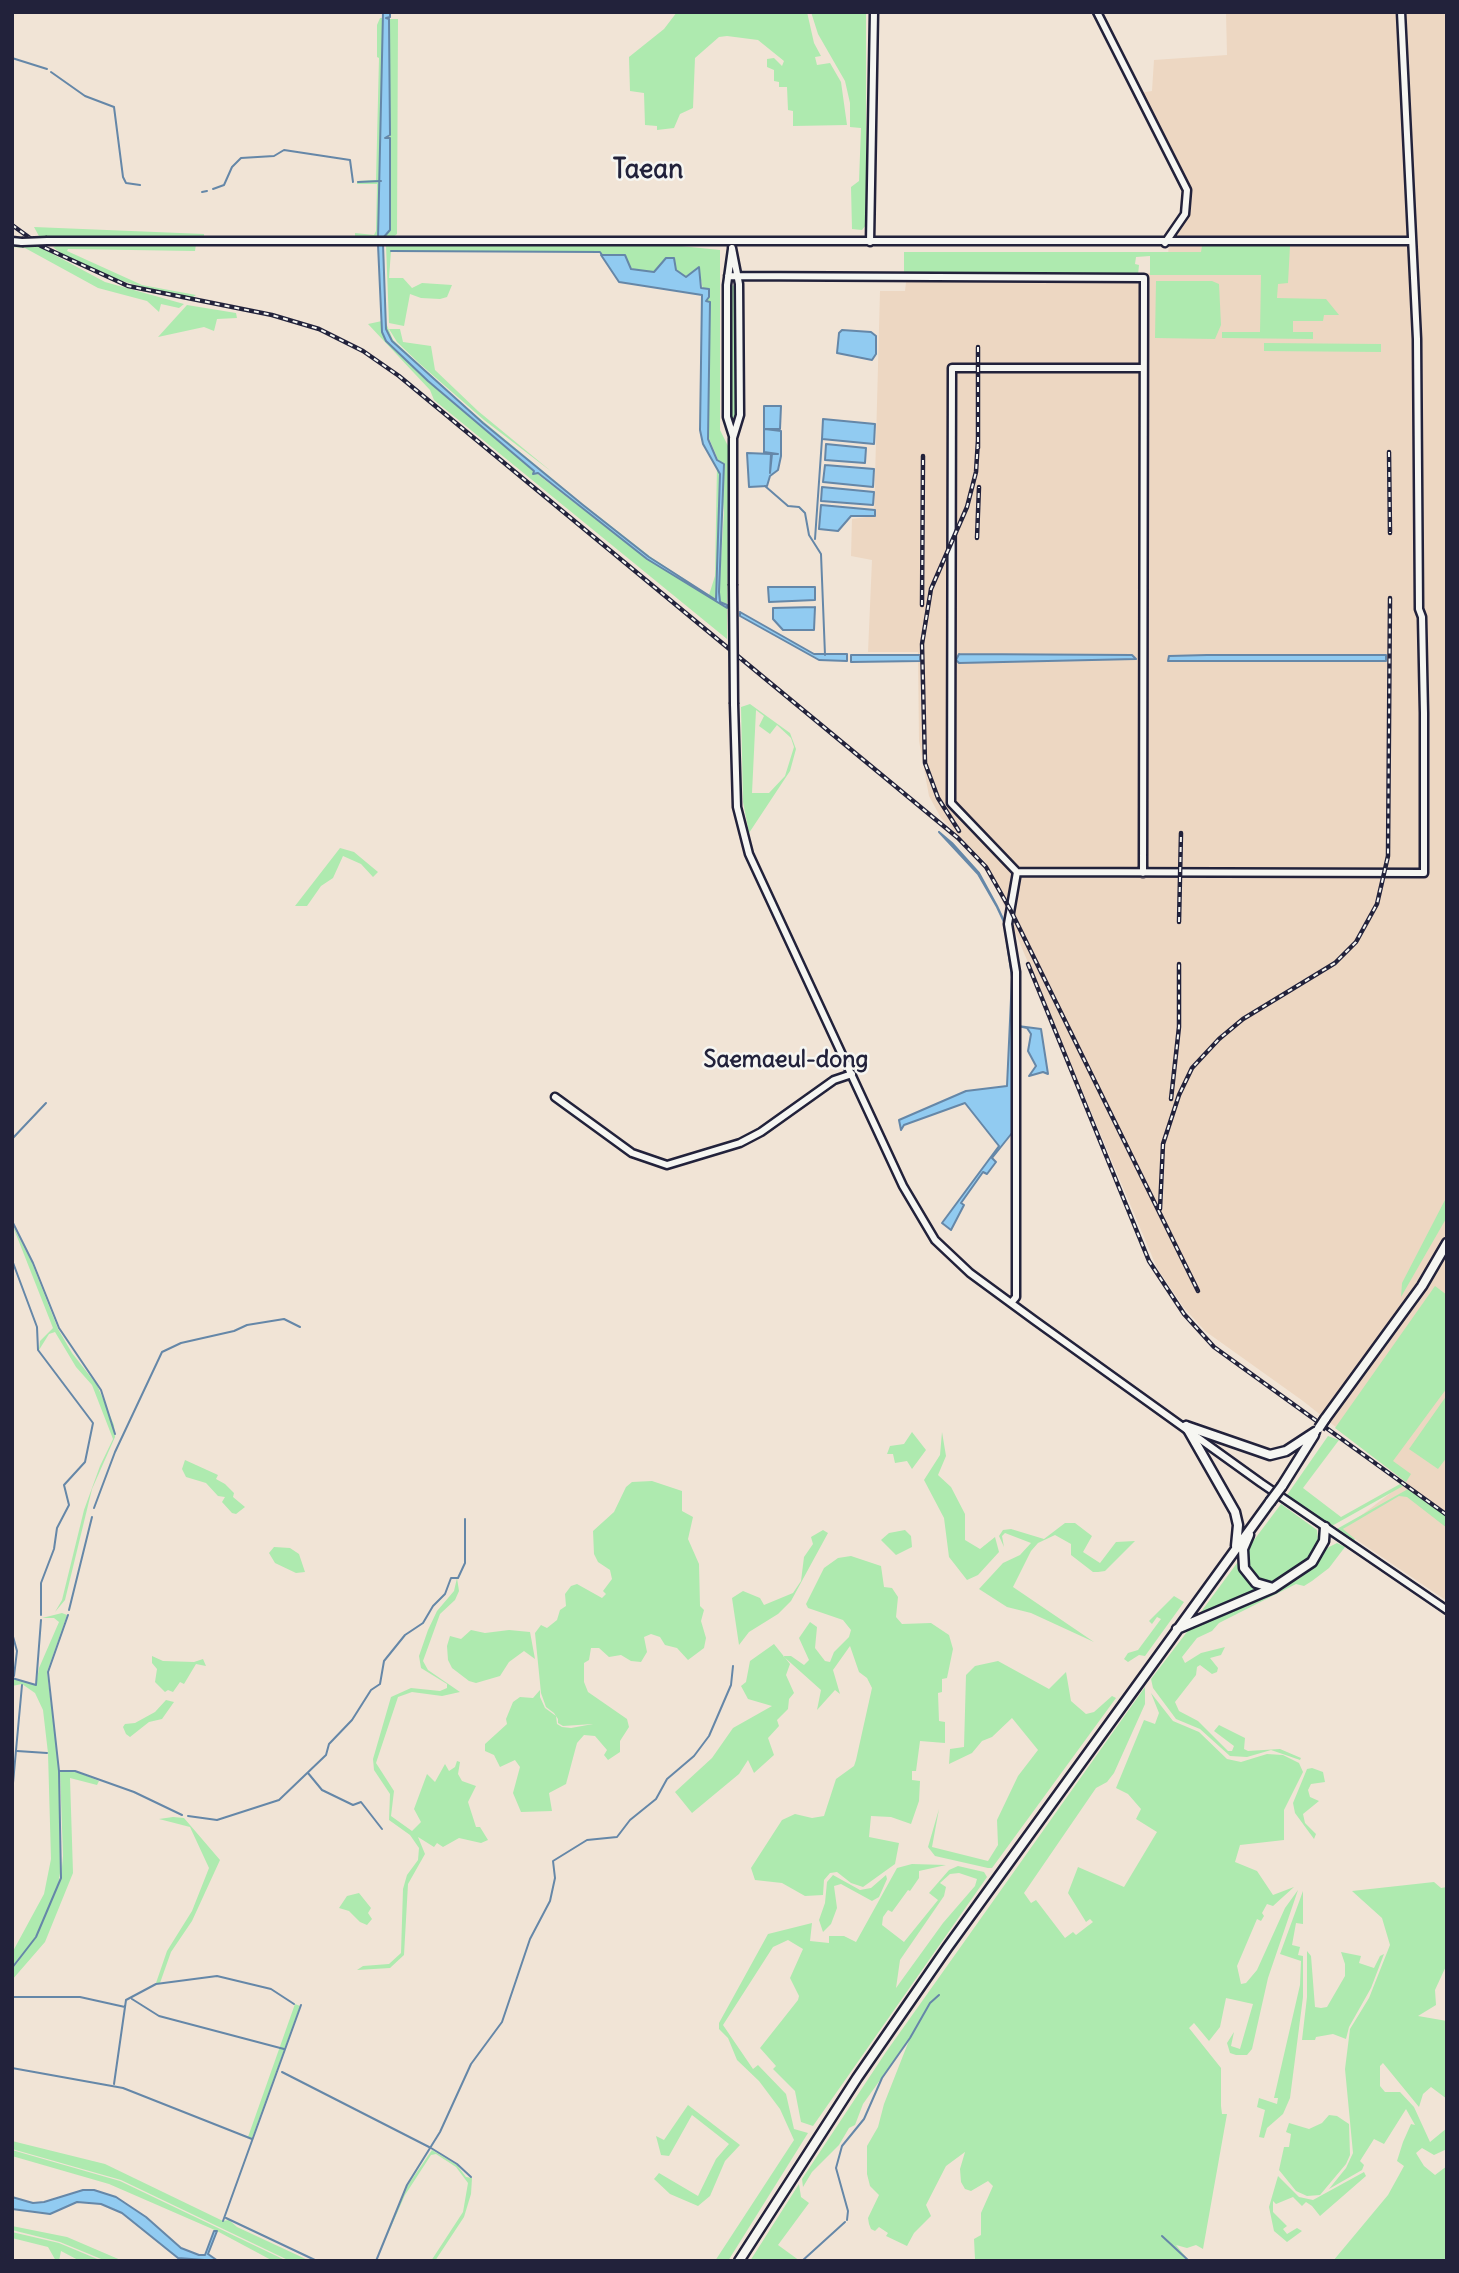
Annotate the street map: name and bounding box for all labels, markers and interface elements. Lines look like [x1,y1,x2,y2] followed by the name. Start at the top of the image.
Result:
[613,155,683,187] district label: Taean
[704,1046,868,1074] district label: Saemaeul-dong

